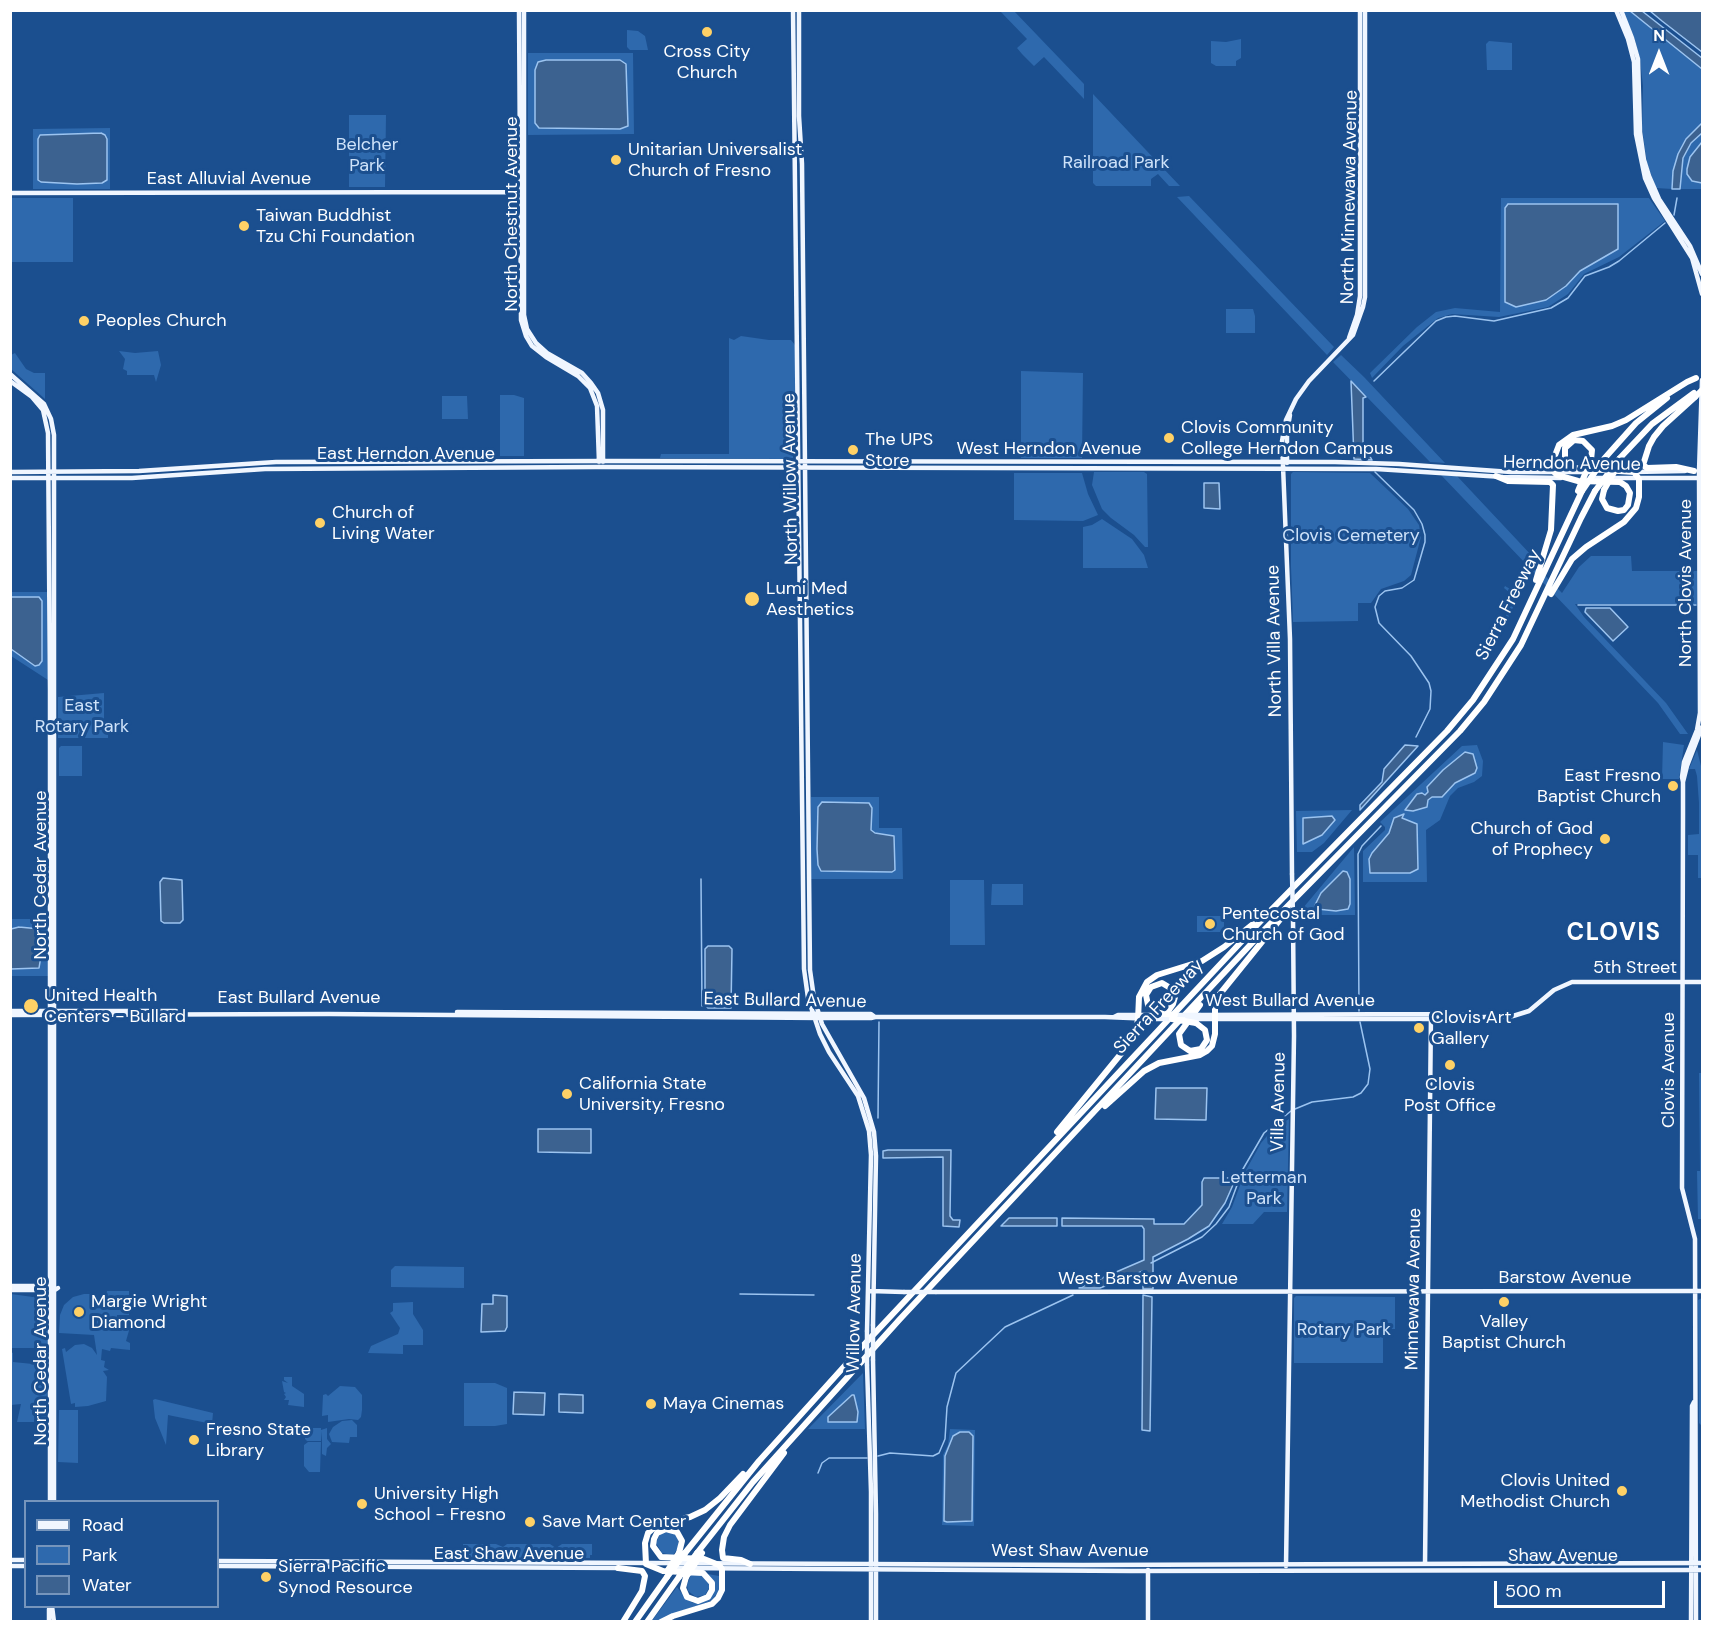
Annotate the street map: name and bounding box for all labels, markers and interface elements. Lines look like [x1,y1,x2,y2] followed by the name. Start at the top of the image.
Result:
[1629,24,1689,84] north arrow
[700,25,714,39] marker: Cross City Church
[1653,25,1665,46] text: N
[663,41,751,84] place label: Cross City Church
[1337,90,1363,304] street label: North Minnewawa Avenue
[501,117,523,311] street label: North Chestnut Avenue
[336,134,398,176] park label: Belcher Park
[628,139,802,182] place label: Unitarian Universalist Church of Fresno
[1063,152,1169,174] park label: Railroad Park
[609,153,623,167] marker: Unitarian Universalist Church of Fresno
[147,168,311,190] street label: East Alluvial Avenue
[256,205,415,248] place label: Taiwan Buddhist Tzu Chi Foundation
[237,219,251,233] marker: Taiwan Buddhist Tzu Chi Foundation
[96,310,227,332] place label: Peoples Church
[77,314,91,328] marker: Peoples Church
[779,393,803,565] street label: North Willow Avenue
[1181,417,1393,460] place label: Clovis Community College Herndon Campus
[865,429,933,472] place label: The UPS Store
[1162,431,1176,445] marker: Clovis Community College Herndon Campus
[957,438,1141,460] street label: West Herndon Avenue
[317,443,495,465] street label: East Herndon Avenue
[846,443,860,457] marker: The UPS Store
[1503,452,1641,476] street label: Herndon Avenue
[1675,499,1697,667] street label: North Clovis Avenue
[332,502,435,544] place label: Church of Living Water
[313,516,327,530] marker: Church of Living Water
[1282,525,1420,547] park label: Clovis Cemetery
[1472,546,1546,664] street label: Sierra Freeway
[1263,565,1287,717] street label: North Villa Avenue
[766,578,854,620] place label: Lumi Med Aesthetics
[743,590,761,608] marker: Lumi Med Aesthetics
[35,695,129,738] park label: East Rotary Park
[1537,765,1661,808] place label: East Fresno Baptist Church
[1666,779,1680,793] marker: East Fresno Baptist Church
[30,791,52,959] street label: North Cedar Avenue
[1470,818,1593,860] place label: Church of God of Prophecy
[1598,832,1612,846] marker: Church of God of Prophecy
[1222,903,1345,946] place label: Pentecostal Church of God
[1203,917,1217,931] marker: Pentecostal Church of God
[1567,920,1661,948] district label: CLOVIS
[1110,955,1208,1059] street label: Sierra Freeway
[1593,957,1677,979] street label: 5th Street
[44,985,186,1028] place label: United Health Centers - Bullard
[218,987,380,1009] street label: East Bullard Avenue
[703,989,867,1013] street label: East Bullard Avenue
[1205,990,1375,1012] street label: West Bullard Avenue
[22,997,40,1015] marker: United Health Centers - Bullard
[1431,1007,1511,1050] place label: Clovis Art Gallery
[1658,1012,1680,1128] street label: Clovis Avenue
[1412,1021,1426,1035] marker: Clovis Art Gallery
[1267,1052,1291,1152] street label: Villa Avenue
[1443,1058,1457,1072] marker: Clovis Post Office
[579,1073,725,1116] place label: California State University, Fresno
[1404,1074,1496,1116] place label: Clovis Post Office
[560,1087,574,1101] marker: California State University, Fresno
[1221,1167,1307,1210] park label: Letterman Park
[1402,1208,1426,1370] street label: Minnewawa Avenue
[843,1253,867,1373] street label: Willow Avenue
[1499,1267,1631,1289] street label: Barstow Avenue
[1058,1268,1238,1290] street label: West Barstow Avenue
[30,1277,52,1445] street label: North Cedar Avenue
[91,1291,207,1334] place label: Margie Wright Diamond
[1497,1295,1511,1309] marker: Valley Baptist Church
[72,1305,86,1319] marker: Margie Wright Diamond
[1442,1311,1566,1354] place label: Valley Baptist Church
[1297,1319,1391,1341] park label: Rotary Park
[663,1393,784,1415] place label: Maya Cinemas
[644,1397,658,1411] marker: Maya Cinemas
[206,1419,311,1462] place label: Fresno State Library
[187,1433,201,1447] marker: Fresno State Library
[1460,1470,1610,1512] place label: Clovis United Methodist Church
[374,1483,506,1526] place label: University High School - Fresno
[1615,1484,1629,1498] marker: Clovis United Methodist Church
[355,1497,369,1511] marker: University High School - Fresno
[24,1500,219,1608] legend
[542,1511,687,1533] place label: Save Mart Center
[82,1513,124,1537] text: Road
[523,1515,537,1529] marker: Save Mart Center
[991,1540,1149,1562] street label: West Shaw Avenue
[82,1543,118,1567] text: Park
[434,1543,584,1565] street label: East Shaw Avenue
[1508,1545,1618,1567] street label: Shaw Avenue
[278,1556,413,1598] place label: Sierra Pacific Synod Resource
[1497,1569,1668,1607] scale bar
[259,1570,273,1584] marker: Sierra Pacific Synod Resource
[82,1573,132,1597] text: Water
[1505,1579,1561,1603] text: 500 m

